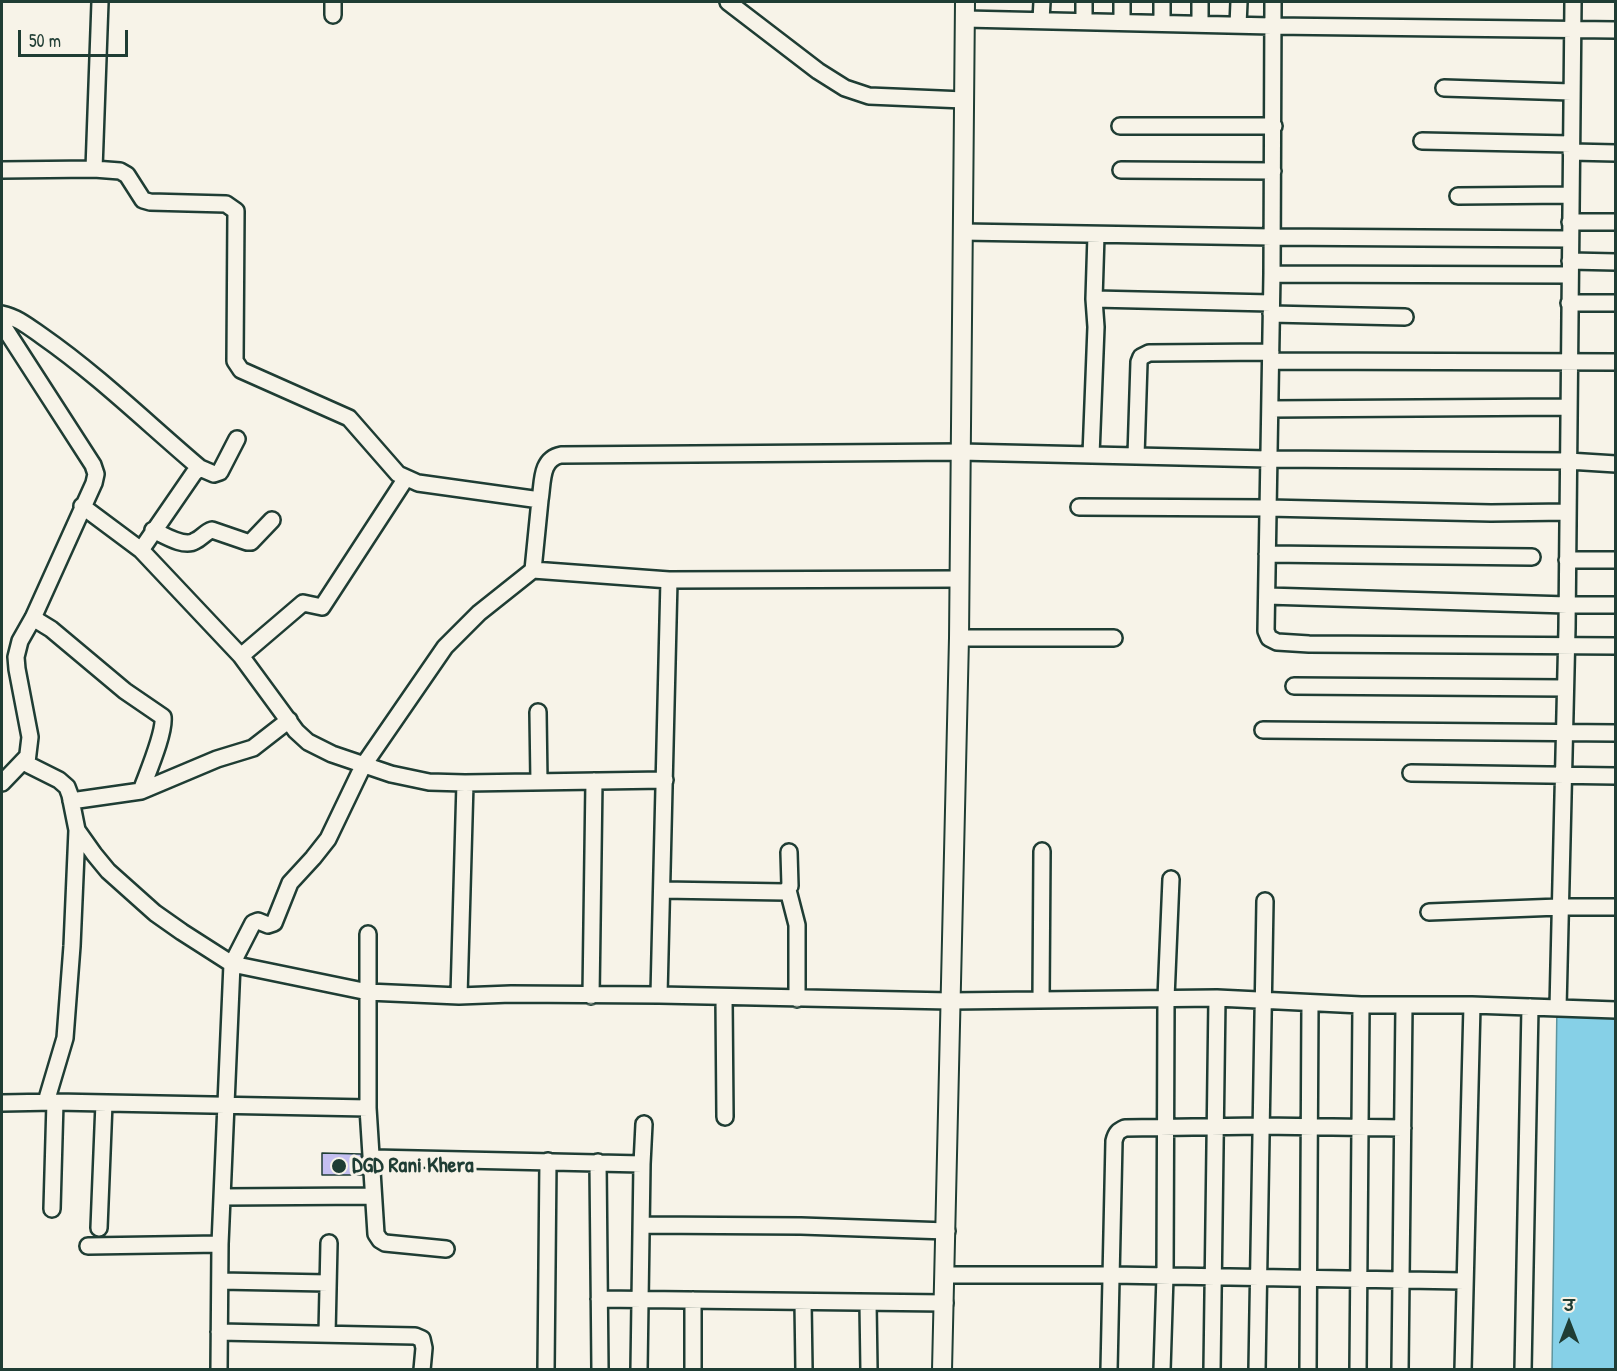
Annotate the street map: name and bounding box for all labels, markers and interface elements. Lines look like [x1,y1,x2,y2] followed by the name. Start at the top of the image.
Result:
[21,18,130,56] scale bar
[29,28,61,53] text: 50 m
[352,1153,474,1179] place label: DGD Rani Khera
[330,1157,348,1175] marker: DGD Rani Khera
[1539,1293,1599,1353] north arrow
[1564,1294,1574,1316] text: उ

